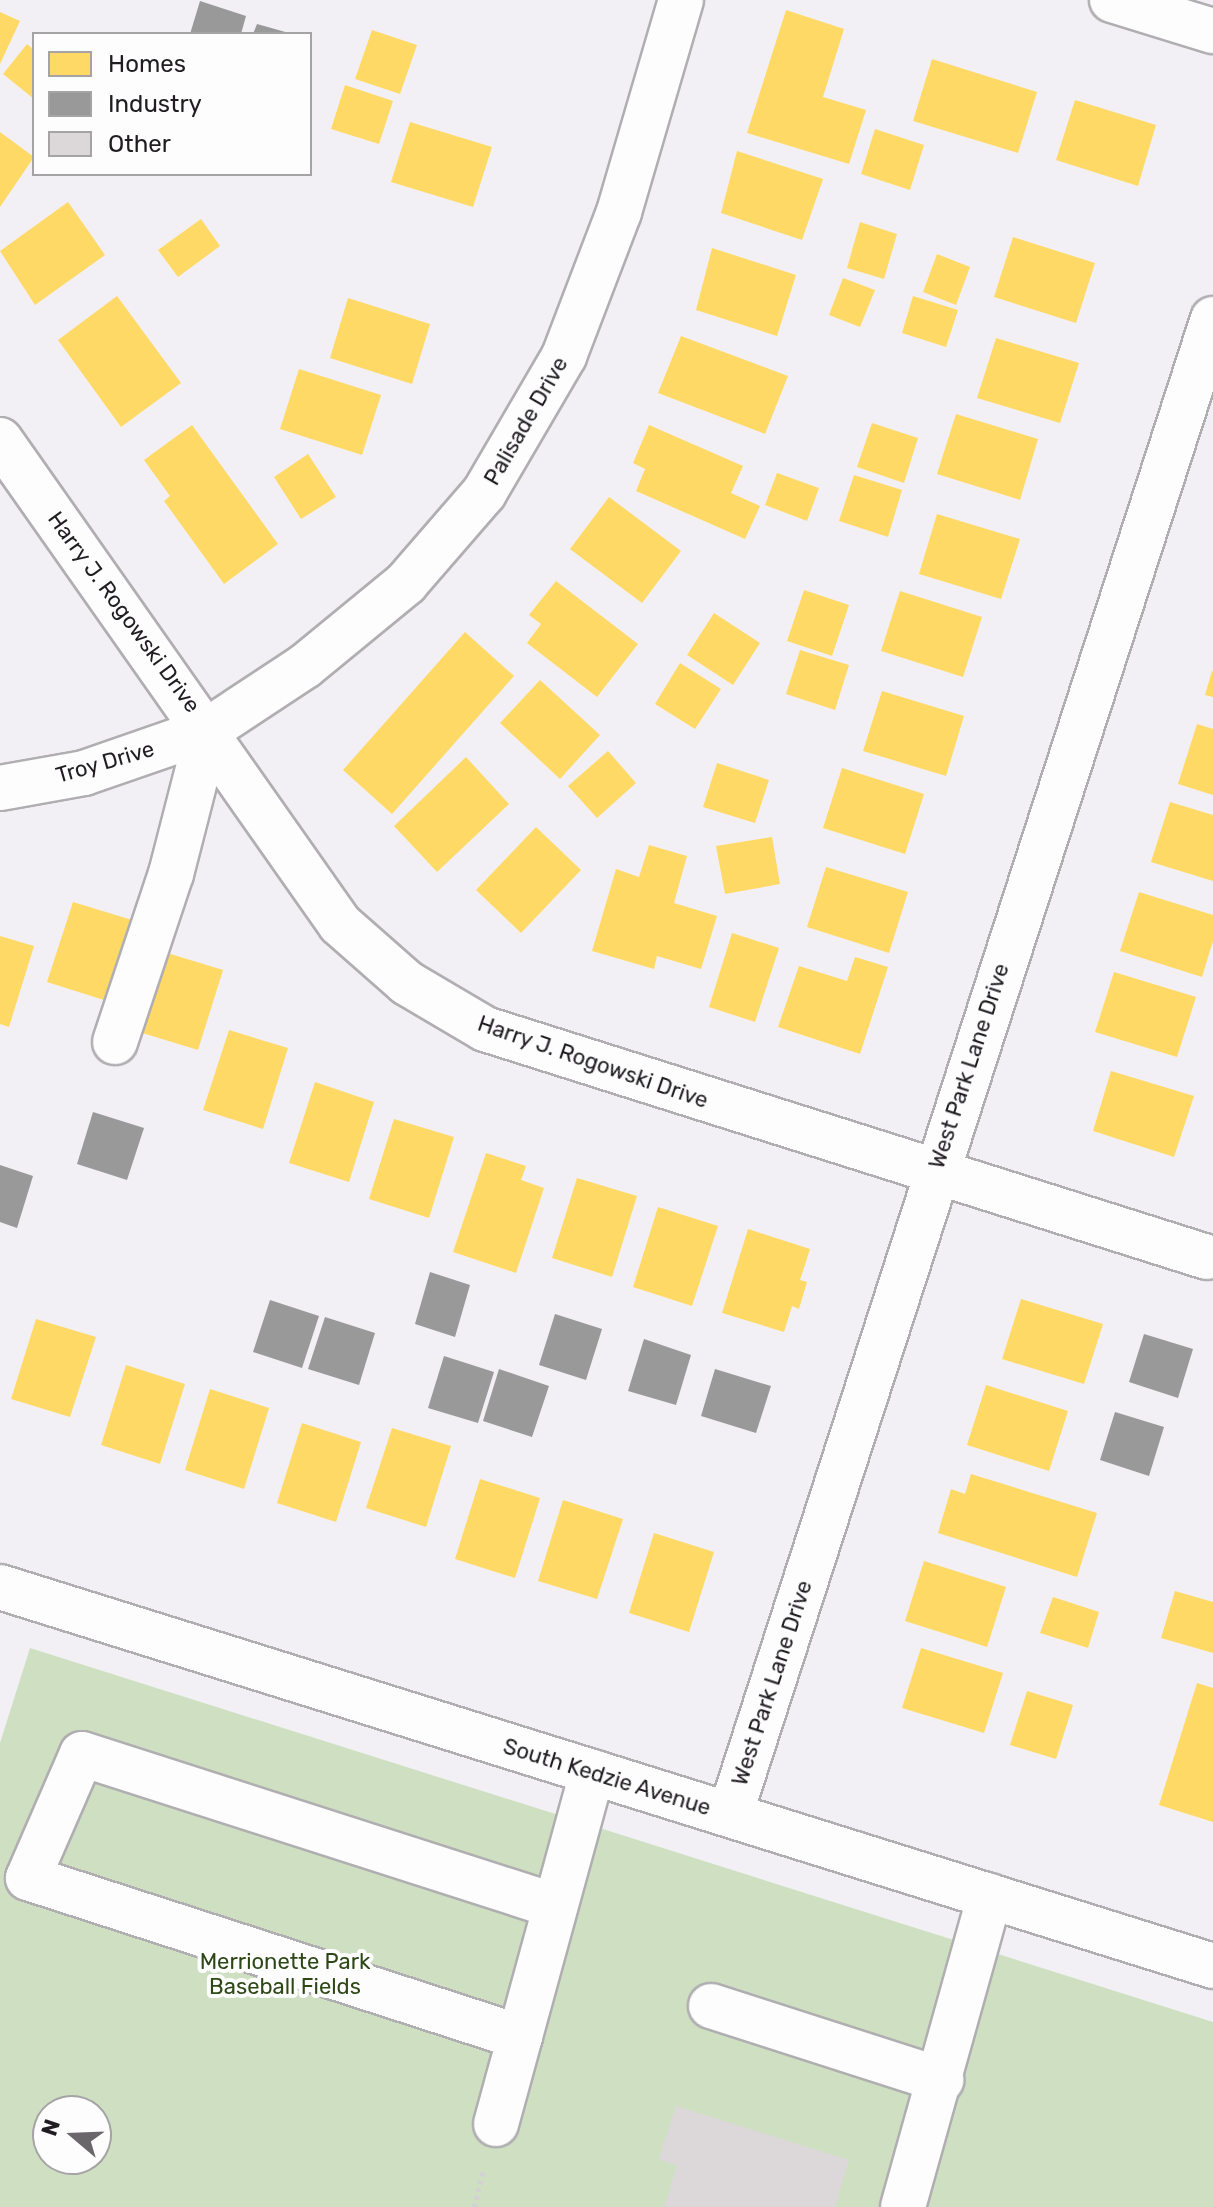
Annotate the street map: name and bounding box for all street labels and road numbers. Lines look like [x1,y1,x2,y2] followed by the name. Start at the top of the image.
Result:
[479,352,573,490] street label: Palisade Drive
[42,506,206,718] street label: Harry J. Rogowski Drive
[52,735,158,789] street label: Troy Drive
[923,960,1015,1172] street label: West Park Lane Drive
[474,1010,712,1114] street label: Harry J. Rogowski Drive
[726,1577,818,1789] street label: West Park Lane Drive
[500,1733,714,1821] street label: South Kedzie Avenue

